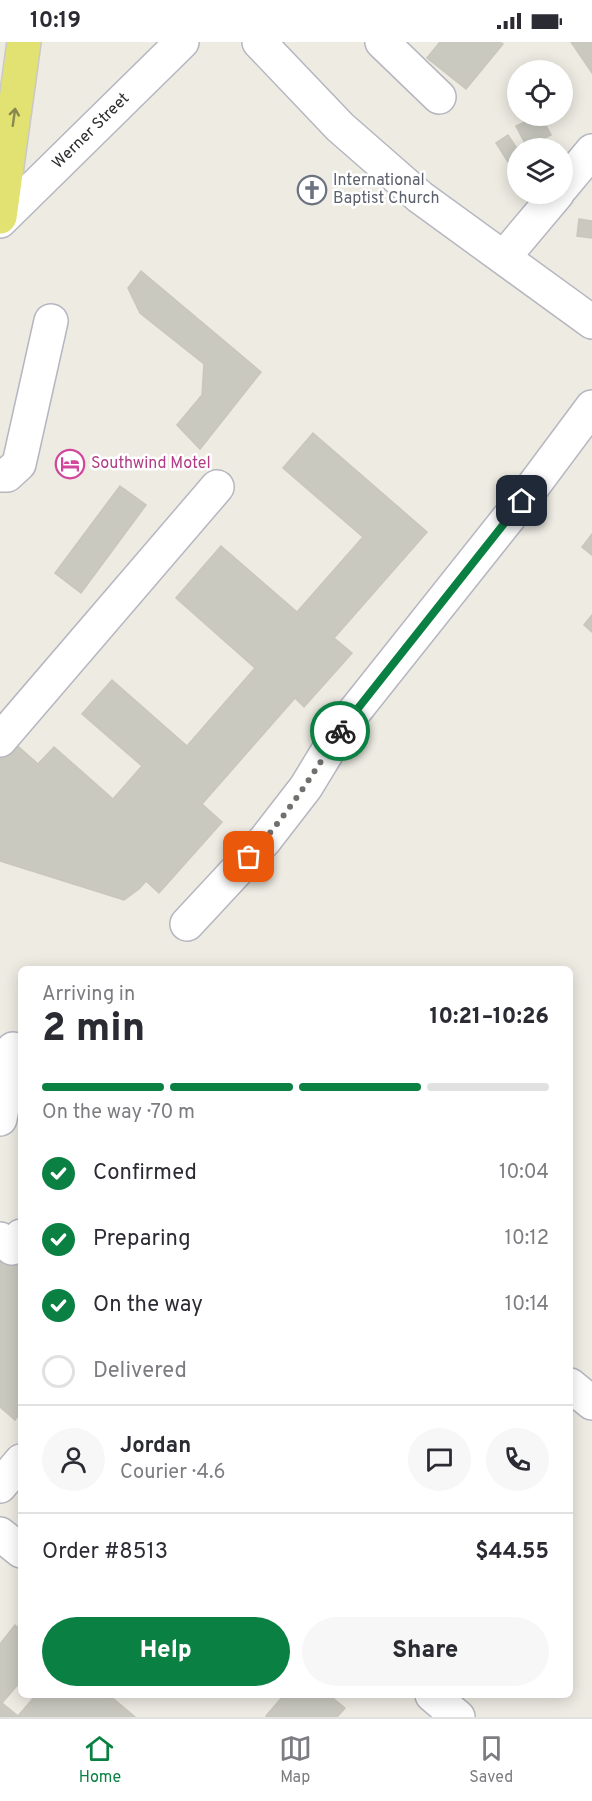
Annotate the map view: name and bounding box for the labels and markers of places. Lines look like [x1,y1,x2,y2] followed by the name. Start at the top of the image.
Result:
[333,171,439,209] place label: International Baptist Church
[296,174,328,206] church icon: International Baptist Church
[54,448,86,480] hotel icon: Southwind Motel
[91,454,211,474] place label: Southwind Motel
[496,475,547,526] pin
[223,831,274,882] pin

